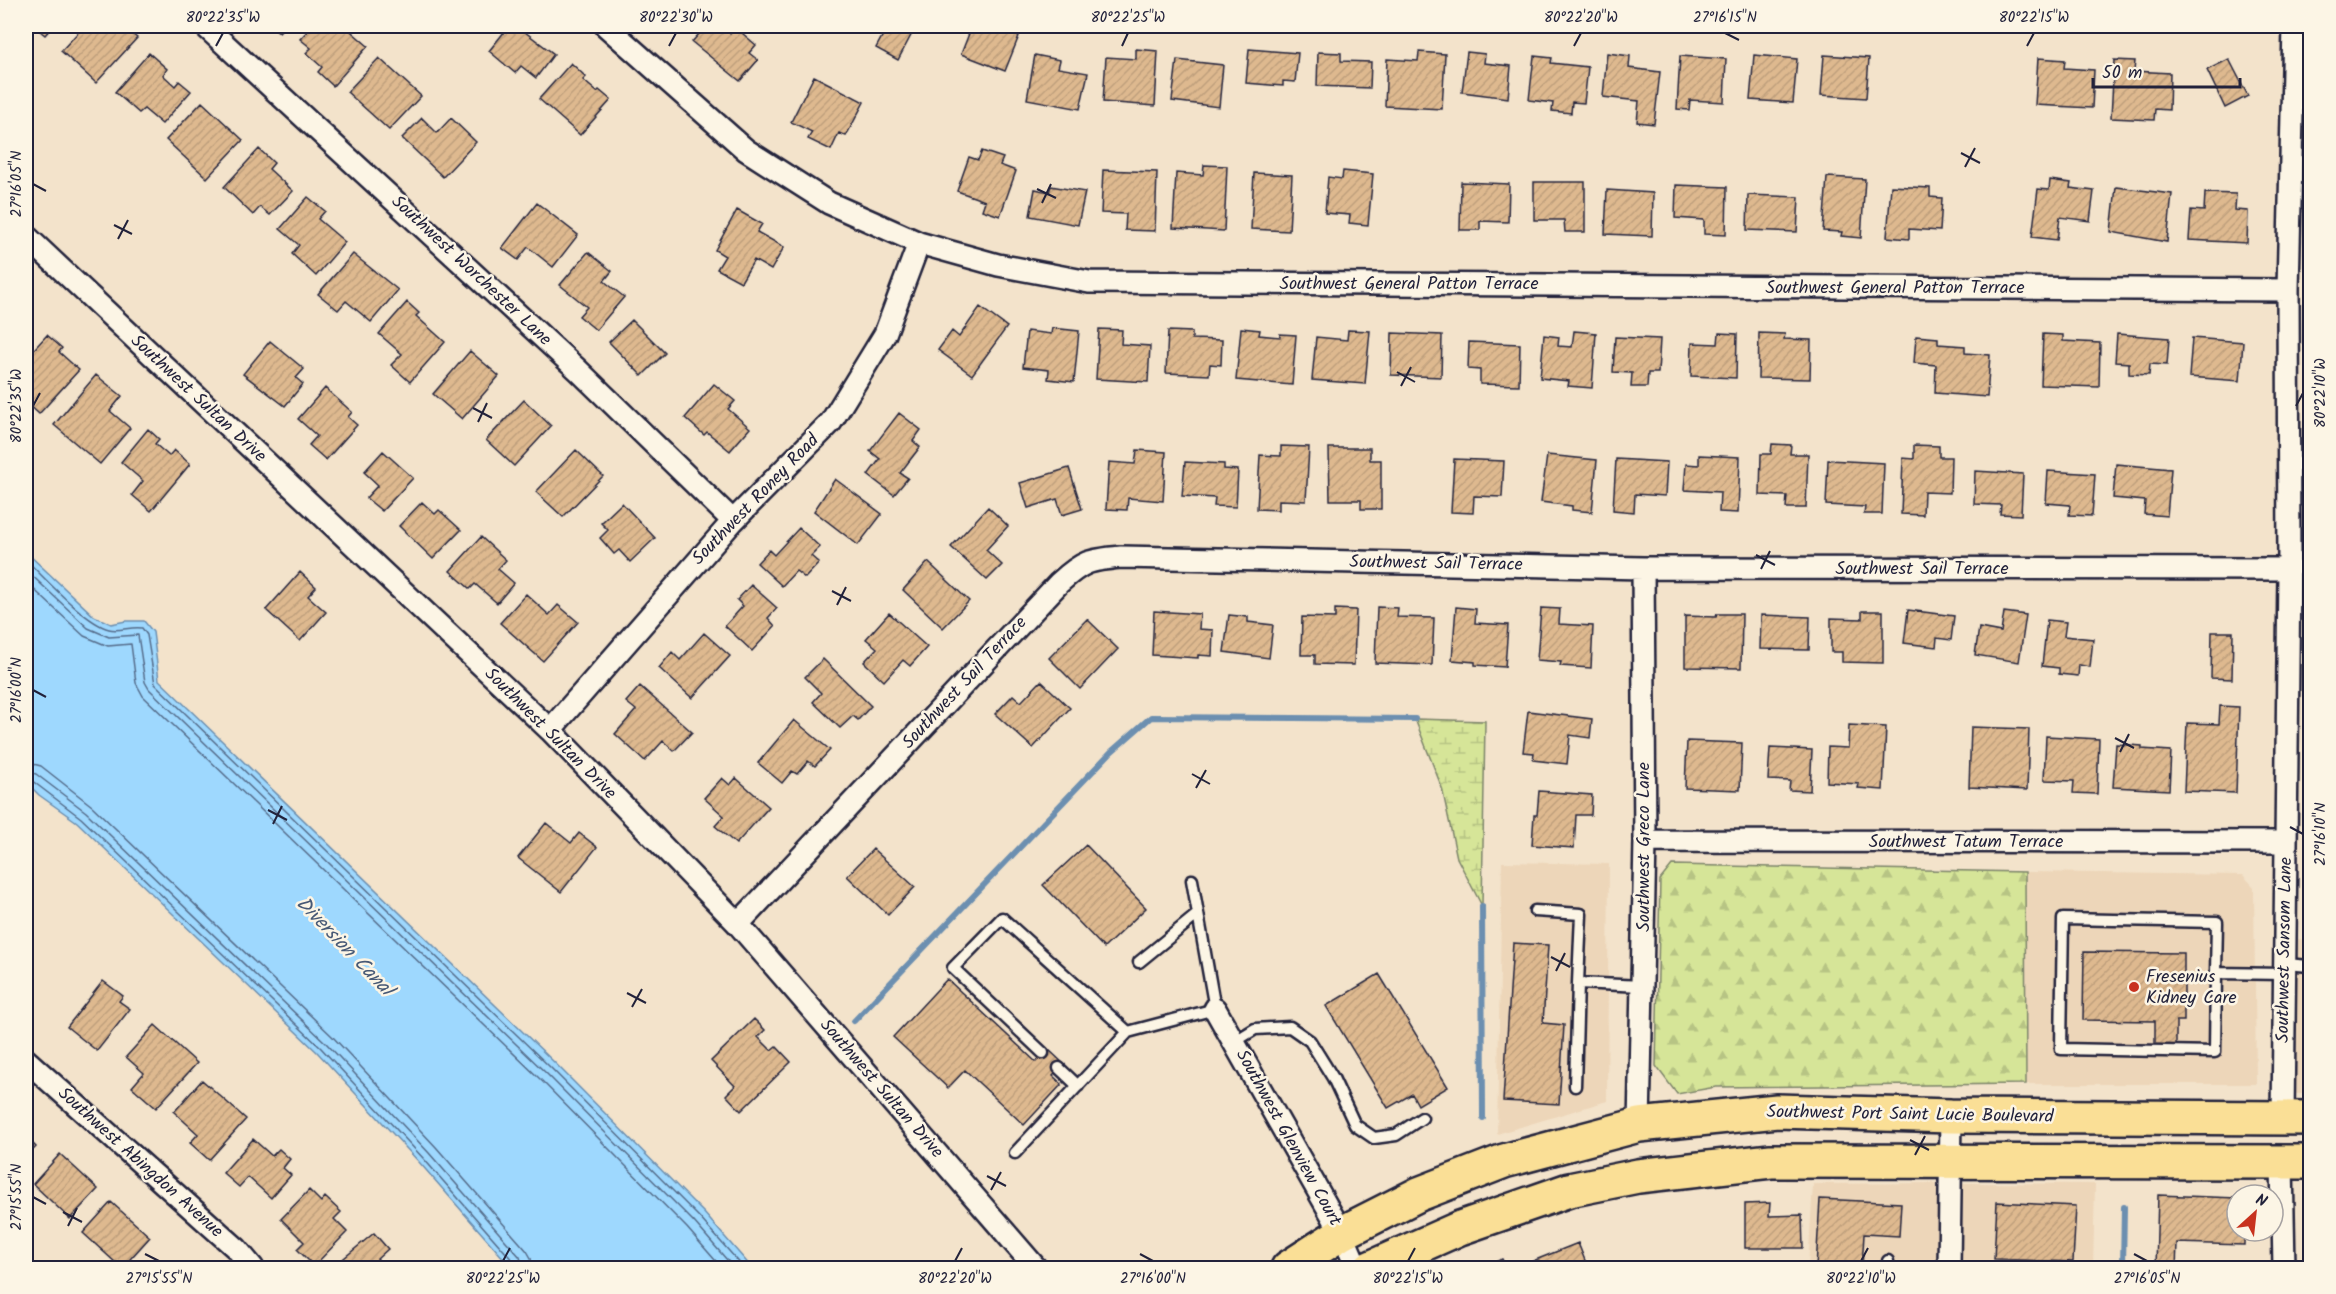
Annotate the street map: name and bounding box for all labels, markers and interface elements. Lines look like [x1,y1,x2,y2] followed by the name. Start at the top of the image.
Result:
[186,6,261,30] text: 80°22'35"W
[639,6,713,30] text: 80°22'30"W
[1091,6,1166,30] text: 80°22'25"W
[1544,6,1618,30] text: 80°22'20"W
[1693,6,1757,30] text: 27°16'15"N
[1999,6,2070,30] text: 80°22'15"W
[2093,51,2240,89] scale bar
[2102,59,2142,88] text: 50 m
[5,151,29,217] text: 27°16'05"N
[384,188,558,354] street label: Southwest Worchester Lane
[1279,270,1539,299] street label: Southwest General Patton Terrace
[1765,274,2025,303] street label: Southwest General Patton Terrace
[123,328,273,470] street label: Southwest Sultan Drive
[2309,358,2333,428] text: 80°22'10"W
[5,368,29,443] text: 80°22'35"W
[685,427,827,572] street label: Southwest Roney Road
[1349,548,1523,580] street label: Southwest Sail Terrace
[1835,555,2009,584] street label: Southwest Sail Terrace
[895,610,1035,756] street label: Southwest Sail Terrace
[5,657,29,723] text: 27°16'00"N
[477,661,623,807] street label: Southwest Sultan Drive
[1630,762,1659,932] street label: Southwest Greco Lane
[2309,802,2333,866] text: 27°16'10"N
[1869,828,2063,857] street label: Southwest Tatum Terrace
[2269,857,2301,1043] street label: Southwest Sansom Lane
[288,889,403,1007] water label: Diversion Canal
[2146,963,2237,1013] place label: Fresenius Kidney Care
[2127,980,2141,994] marker: Fresenius Kidney Care
[812,1013,950,1165] street label: Southwest Sultan Drive
[1227,1044,1349,1233] street label: Southwest Glenview Court
[50,1080,230,1246] street label: Southwest Abingdon Avenue
[1766,1098,2055,1132] street label: Southwest Port Saint Lucie Boulevard
[5,1164,29,1230] text: 27°15'55"N
[2225,1183,2285,1243] north arrow
[2251,1188,2271,1214] text: N
[126,1267,192,1291] text: 27°15'55"N
[466,1267,541,1291] text: 80°22'25"W
[918,1267,992,1291] text: 80°22'20"W
[1120,1267,1186,1291] text: 27°16'00"N
[1373,1267,1444,1291] text: 80°22'15"W
[1826,1267,1896,1291] text: 80°22'10"W
[2114,1267,2180,1291] text: 27°16'05"N

